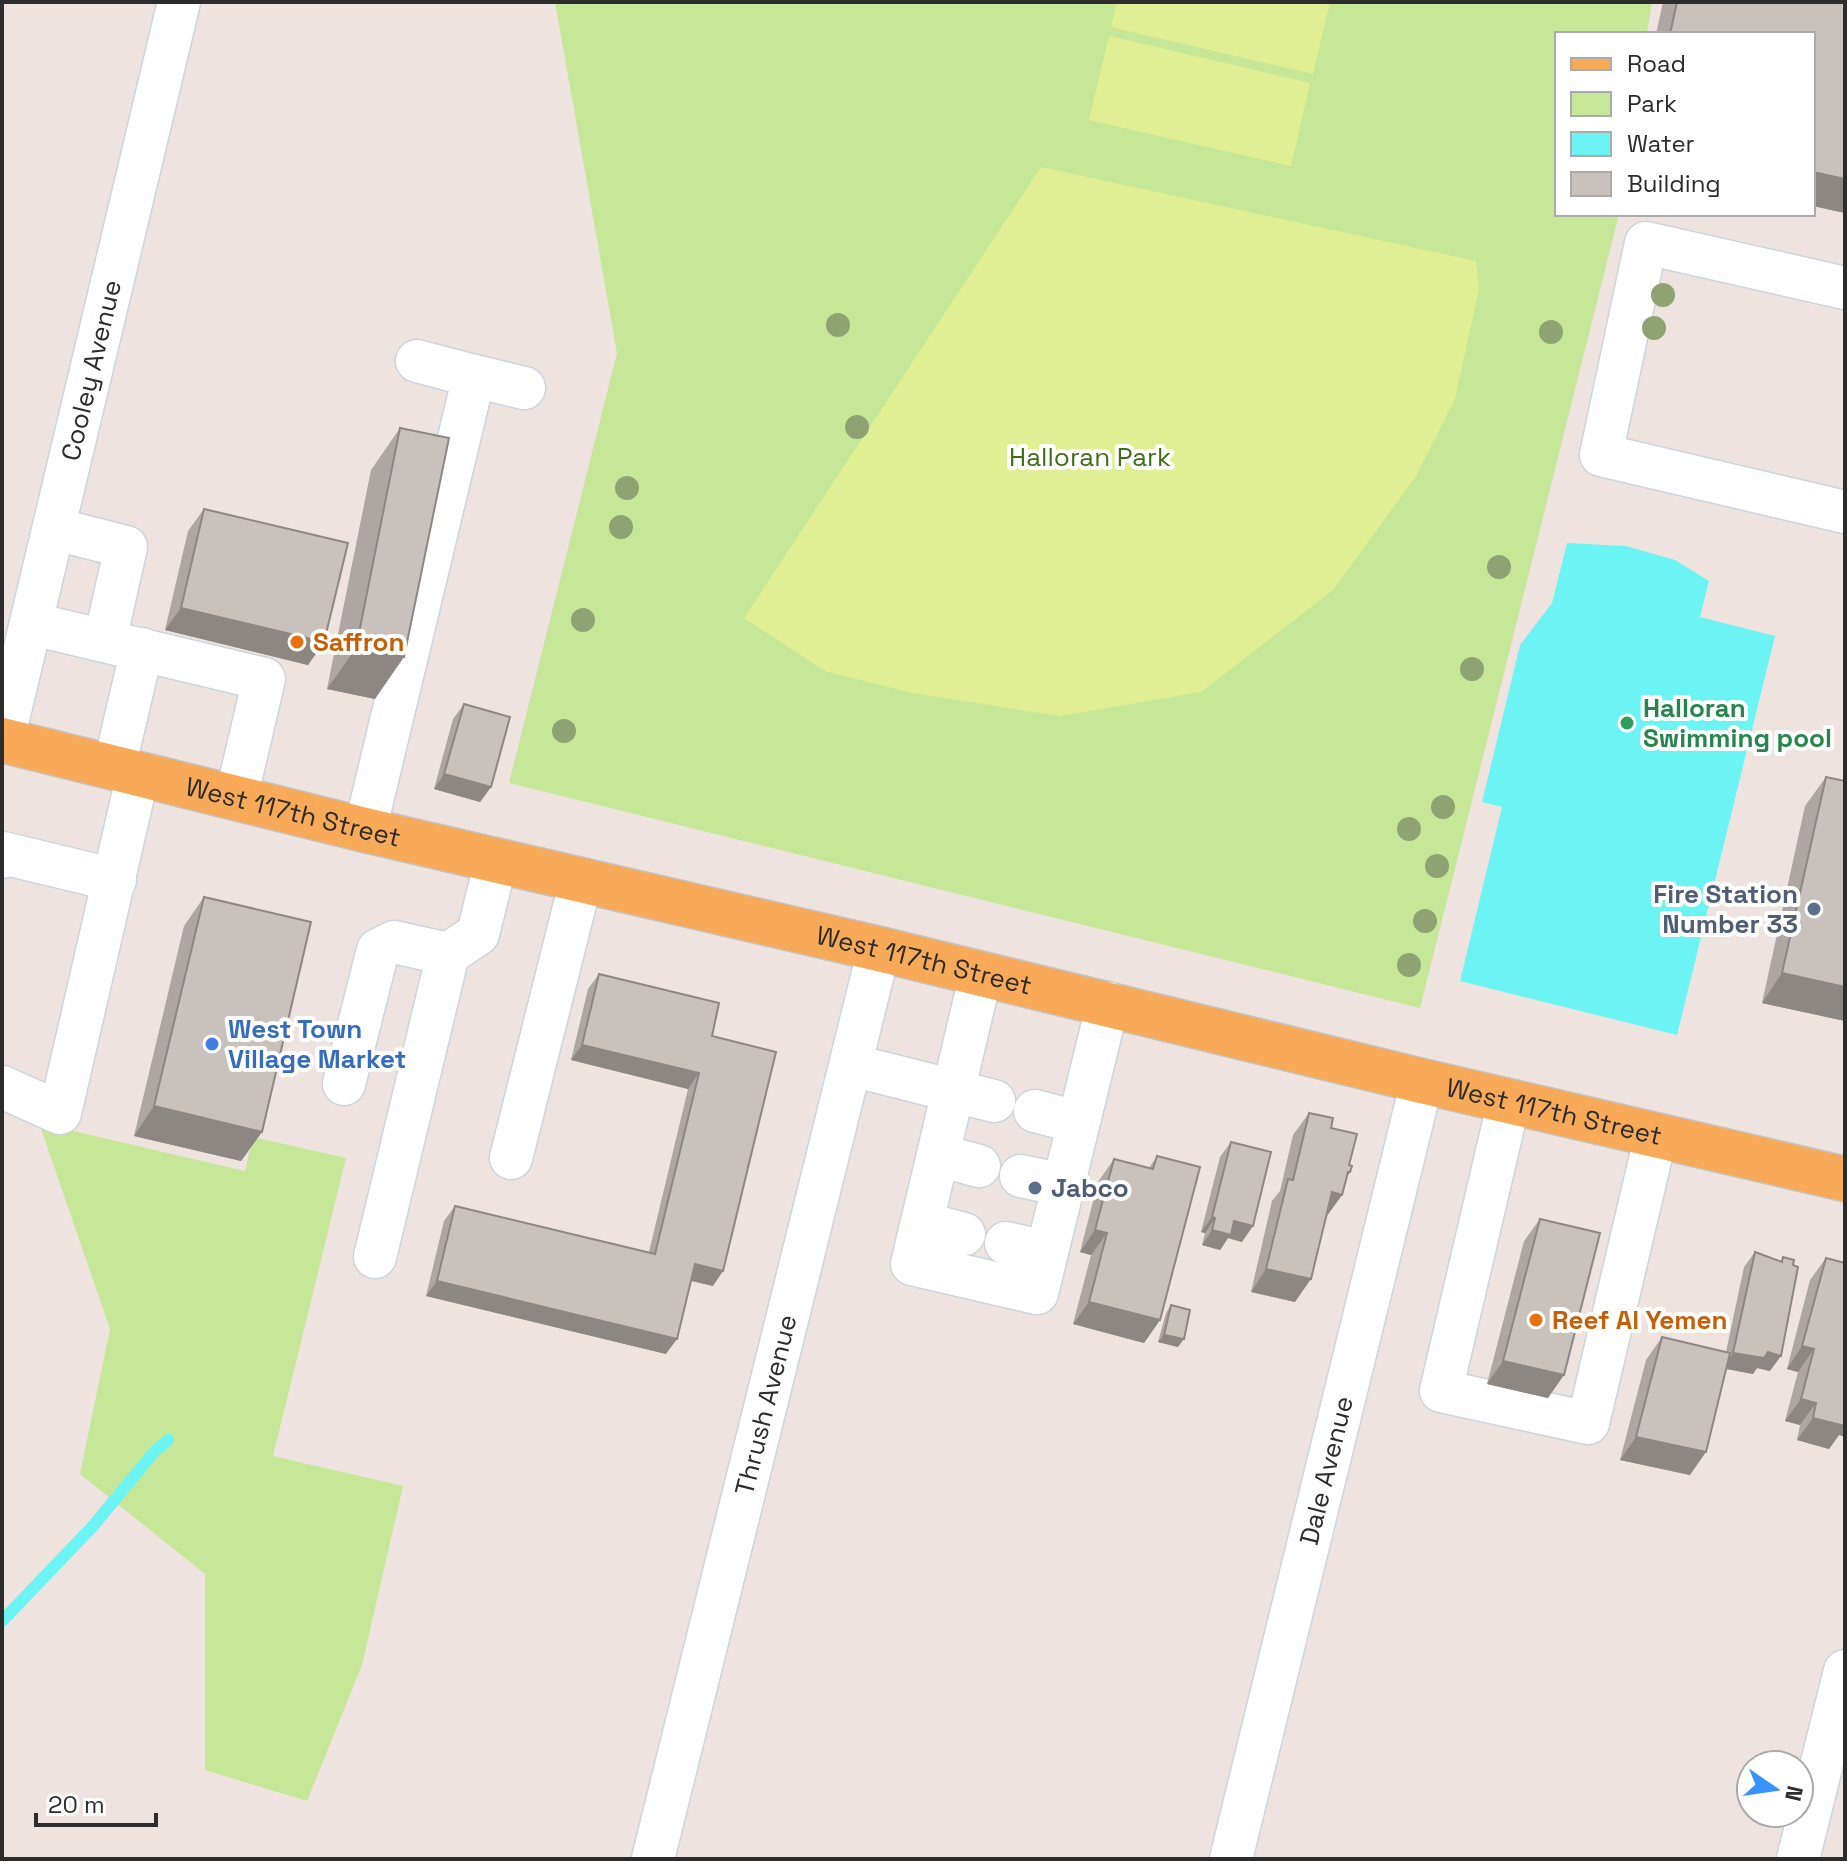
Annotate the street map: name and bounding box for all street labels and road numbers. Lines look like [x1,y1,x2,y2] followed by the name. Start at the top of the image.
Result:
[53,277,129,464] street label: Cooley Avenue
[182,769,404,855] street label: West 117th Street
[813,918,1035,1003] street label: West 117th Street
[1443,1070,1665,1153] street label: West 117th Street
[727,1311,805,1499] street label: Thrush Avenue
[1292,1393,1361,1548] street label: Dale Avenue

